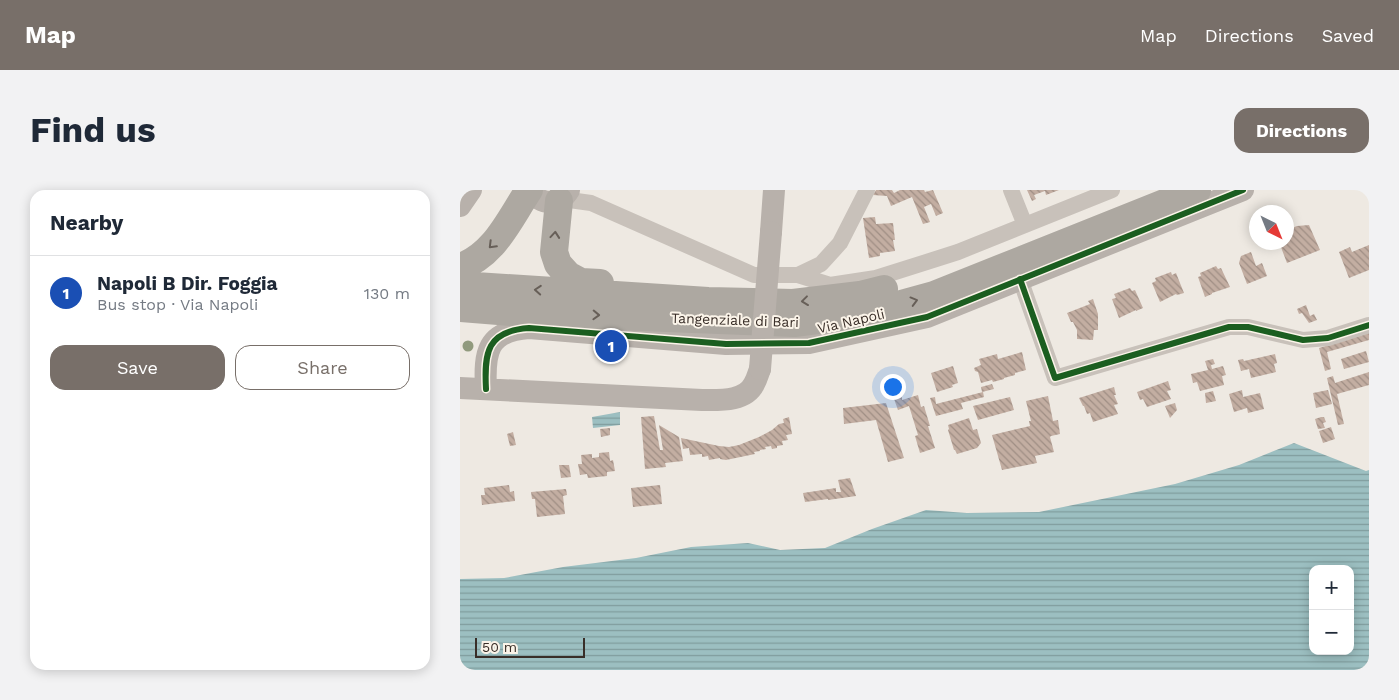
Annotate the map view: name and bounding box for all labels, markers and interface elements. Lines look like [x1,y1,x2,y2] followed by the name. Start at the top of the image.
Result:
[25,21,76,49] text: Map
[1140,25,1177,46] text: Map
[1205,25,1294,46] text: Directions
[1322,25,1374,46] text: Saved
[1234,108,1369,153] button: Directions
[30,109,156,151] text: Find us
[1249,205,1294,250] north arrow
[50,210,123,235] text: Nearby
[550,231,561,239] one-way arrow
[489,239,498,248] one-way arrow
[97,272,278,295] text: Napoli B Dir. Foggia
[63,284,69,303] text: 1
[364,284,410,303] text: 130 m
[533,285,541,296] one-way arrow
[97,295,258,314] text: Bus stop · Via Napoli
[800,295,808,306] one-way arrow
[909,296,917,306] one-way arrow
[816,306,886,336] street label: Via Napoli
[592,310,600,320] one-way arrow
[671,310,799,330] street label: Tangenziale di Bari
[595,327,627,365] pin: 1
[50,345,225,390] button: Save
[235,345,410,390] button: Share
[880,374,906,400] your location
[1309,565,1354,655] map controls
[1309,565,1354,610] button: +
[1309,610,1354,655] button: −
[475,635,585,658] scale bar
[482,639,517,655] text: 50 m

